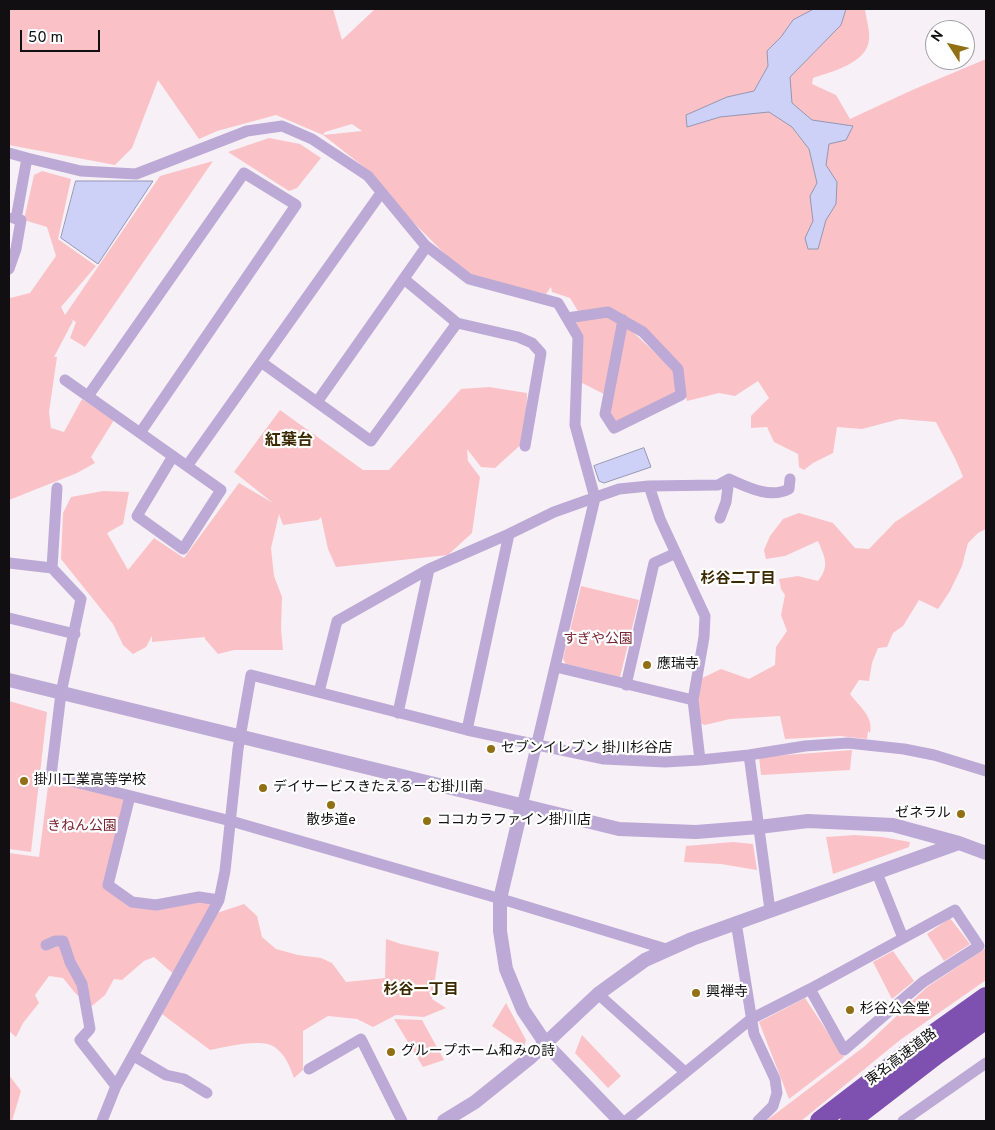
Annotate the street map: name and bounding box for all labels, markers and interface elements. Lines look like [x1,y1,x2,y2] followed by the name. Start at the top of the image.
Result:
[22,20,102,52] scale bar
[925,20,975,70] north arrow
[928,28,948,46] text: N
[28,29,63,48] text: 50 m
[265,432,313,452] district label: 紅葉台
[701,571,775,589] district label: 杉谷二丁目
[563,632,633,648] park label: すぎや公園
[657,657,699,673] place label: 應瑞寺
[641,659,653,671] marker: 應瑞寺
[501,741,672,757] place label: セブンイレブン 掛川杉谷店
[485,743,497,755] marker: セブンイレブン 掛川杉谷店
[34,773,146,789] place label: 掛川工業高等学校
[18,775,30,787] marker: 掛川工業高等学校
[273,780,483,796] place label: デイサービスきたえる－む掛川南
[257,782,269,794] marker: デイサービスきたえる－む掛川南
[325,799,337,811] marker: 散歩道e
[895,806,951,822] place label: ゼネラル
[955,808,967,820] marker: ゼネラル
[306,813,356,829] place label: 散歩道e
[437,813,591,829] place label: ココカラファイン掛川店
[421,815,433,827] marker: ココカラファイン掛川店
[47,819,117,835] park label: きねん公園
[384,982,458,1000] district label: 杉谷一丁目
[706,985,748,1001] place label: 興禅寺
[690,987,702,999] marker: 興禅寺
[860,1002,930,1018] place label: 杉谷公会堂
[844,1004,856,1016] marker: 杉谷公会堂
[863,1026,941,1090] street label: 東名高速道路
[401,1044,555,1060] place label: グループホーム和みの詩
[385,1046,397,1058] marker: グループホーム和みの詩

